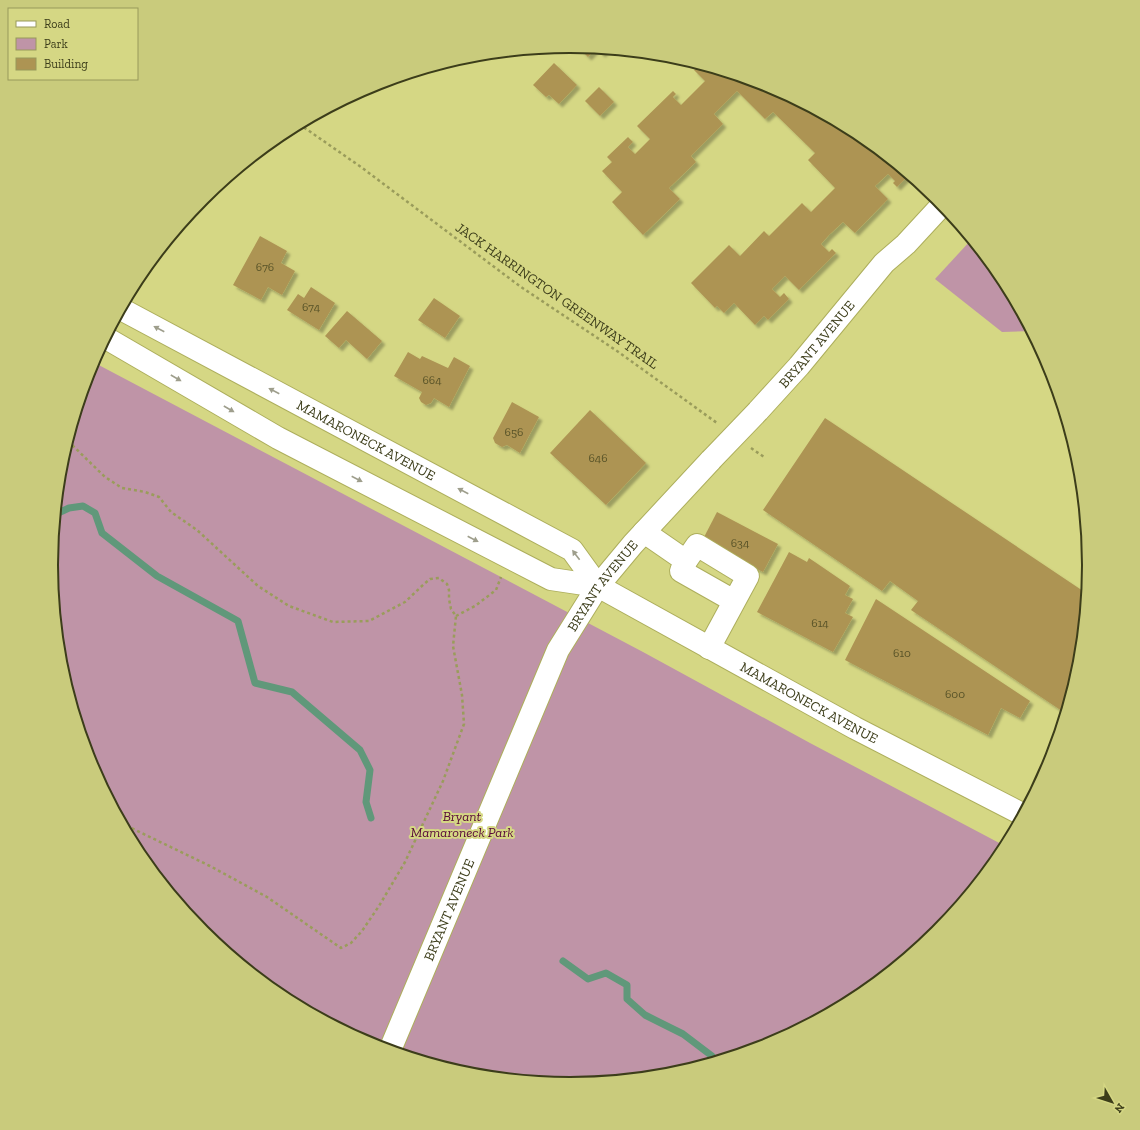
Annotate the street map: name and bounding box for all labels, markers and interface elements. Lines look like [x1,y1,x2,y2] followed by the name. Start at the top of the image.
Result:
[8,8,138,80] legend
[44,17,70,31] text: Road
[44,37,69,51] text: Park
[44,57,88,71] text: Building
[452,219,662,373] street label: JACK HARRINGTON GREENWAY TRAIL
[256,260,274,274] house number: 676
[775,297,858,391] street label: BRYANT AVENUE
[302,300,321,314] house number: 674
[154,326,165,333] one-way arrow
[422,373,442,387] house number: 664
[170,375,182,382] one-way arrow
[268,387,280,394] one-way arrow
[294,396,438,484] street label: MAMARONECK AVENUE
[223,406,235,413] one-way arrow
[505,425,523,439] house number: 656
[588,451,608,465] house number: 646
[352,476,363,482] one-way arrow
[457,488,469,495] one-way arrow
[467,536,479,542] one-way arrow
[731,536,750,550] house number: 634
[563,537,641,634] street label: BRYANT AVENUE
[572,550,580,560] one-way arrow
[811,616,829,630] house number: 614
[893,646,911,660] house number: 610
[737,658,881,747] street label: MAMARONECK AVENUE
[945,687,965,701] house number: 600
[411,808,513,841] park label: Bryant Mamaroneck Park
[420,856,478,963] street label: BRYANT AVENUE
[1092,1082,1132,1122] north arrow
[1111,1101,1127,1116] text: N

